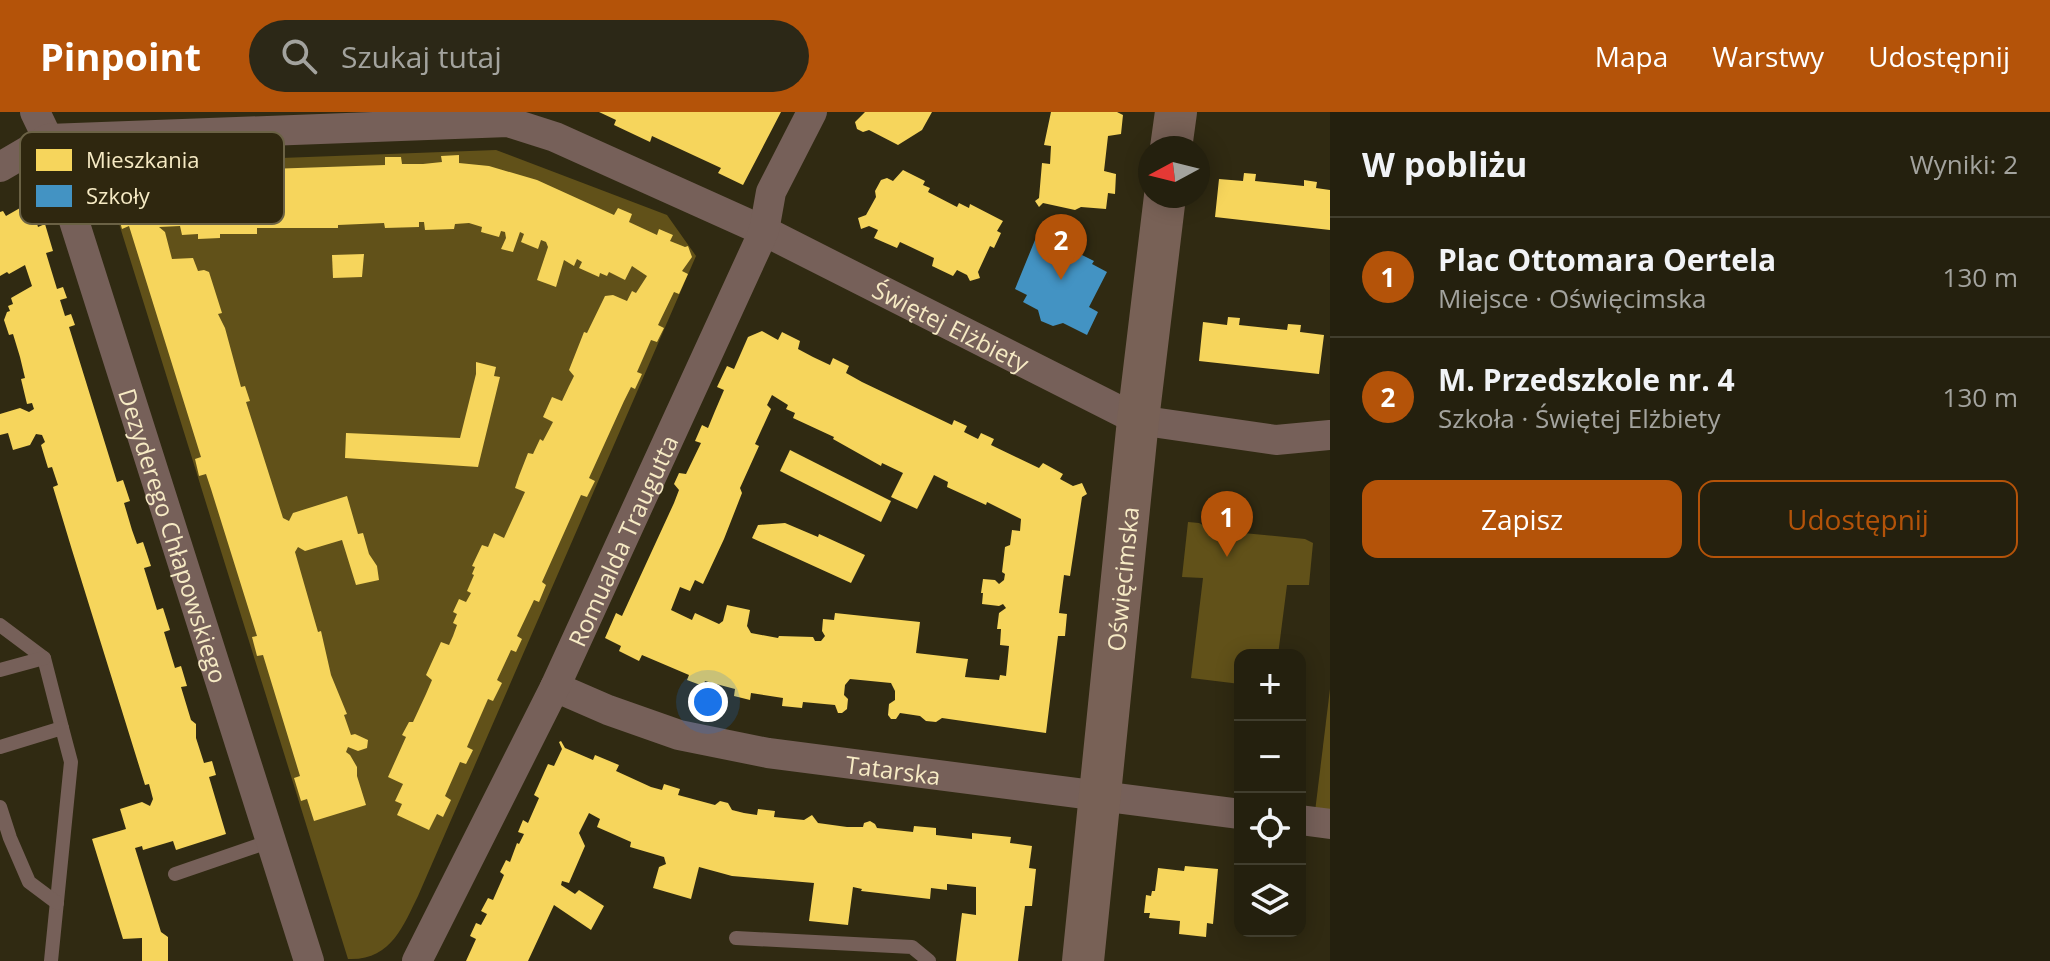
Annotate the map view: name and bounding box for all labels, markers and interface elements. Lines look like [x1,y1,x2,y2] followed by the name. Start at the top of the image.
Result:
[249,20,809,92] search box
[40,30,201,82] text: Pinpoint
[277,34,321,78] icon: search
[341,36,502,77] text: Szukaj tutaj
[1595,37,1668,75] text: Mapa
[1712,37,1824,75] text: Warstwy
[1868,37,2010,75] text: Udostępnij
[20,132,284,224] legend
[1138,136,1210,208] north arrow
[1362,141,1527,187] text: W pobliżu
[86,144,200,174] text: Mieszkania
[1910,146,2018,182] text: Wyniki: 2
[86,180,151,210] text: Szkoły
[1035,214,1087,280] pin: 2
[1438,239,1776,280] text: Plac Ottomara Oertela
[1381,259,1395,295] text: 1
[1943,259,2018,295] text: 130 m
[867,272,1036,379] street label: Świętej Elżbiety
[1438,280,1706,316] text: Miejsce · Oświęcimska
[1438,359,1735,400] text: M. Przedszkole nr. 4
[1381,379,1395,415] text: 2
[1943,379,2018,415] text: 130 m
[112,384,236,687] street label: Dezyderego Chłapowskiego
[1438,400,1720,436] text: Szkoła · Świętej Elżbiety
[559,429,685,651] street label: Romualda Traugutta
[1362,480,1682,558] button: Zapisz
[1698,480,2018,558] button: Udostępnij
[1201,491,1253,557] pin: 1
[1098,505,1146,653] street label: Oświęcimska
[1234,649,1306,937] map controls
[1234,649,1306,721] button: +
[688,682,728,722] your location
[1234,721,1306,793] button: −
[844,747,943,792] street label: Tatarska
[1234,793,1306,865] button: locate
[1234,865,1306,937] button: layers

